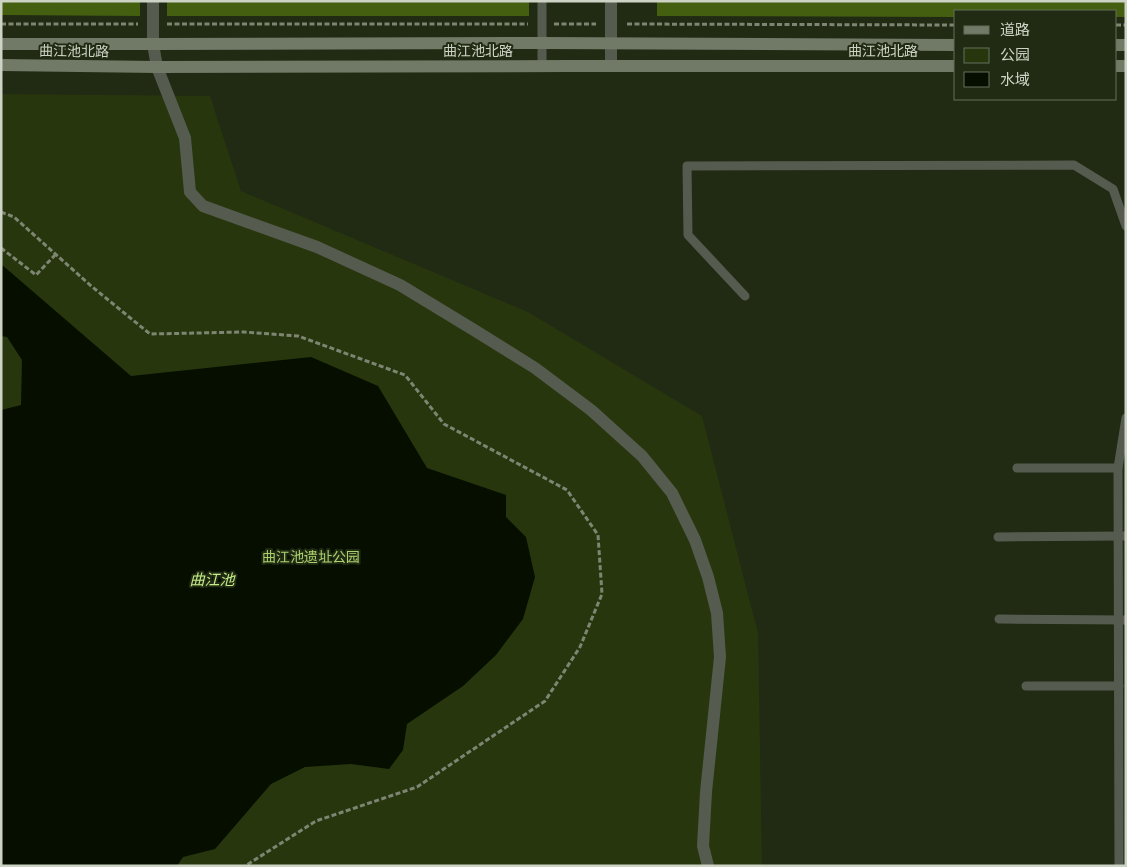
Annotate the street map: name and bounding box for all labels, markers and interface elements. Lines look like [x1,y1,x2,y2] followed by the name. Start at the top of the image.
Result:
[954,10,1117,100] legend
[1000,21,1030,38] text: 道路
[39,42,109,60] street label: 曲江池北路
[443,43,513,59] street label: 曲江池北路
[848,43,918,59] street label: 曲江池北路
[1000,46,1030,63] text: 公园
[1000,71,1030,88] text: 水域
[262,549,360,565] park label: 曲江池遗址公园
[189,571,236,588] water label: 曲江池

